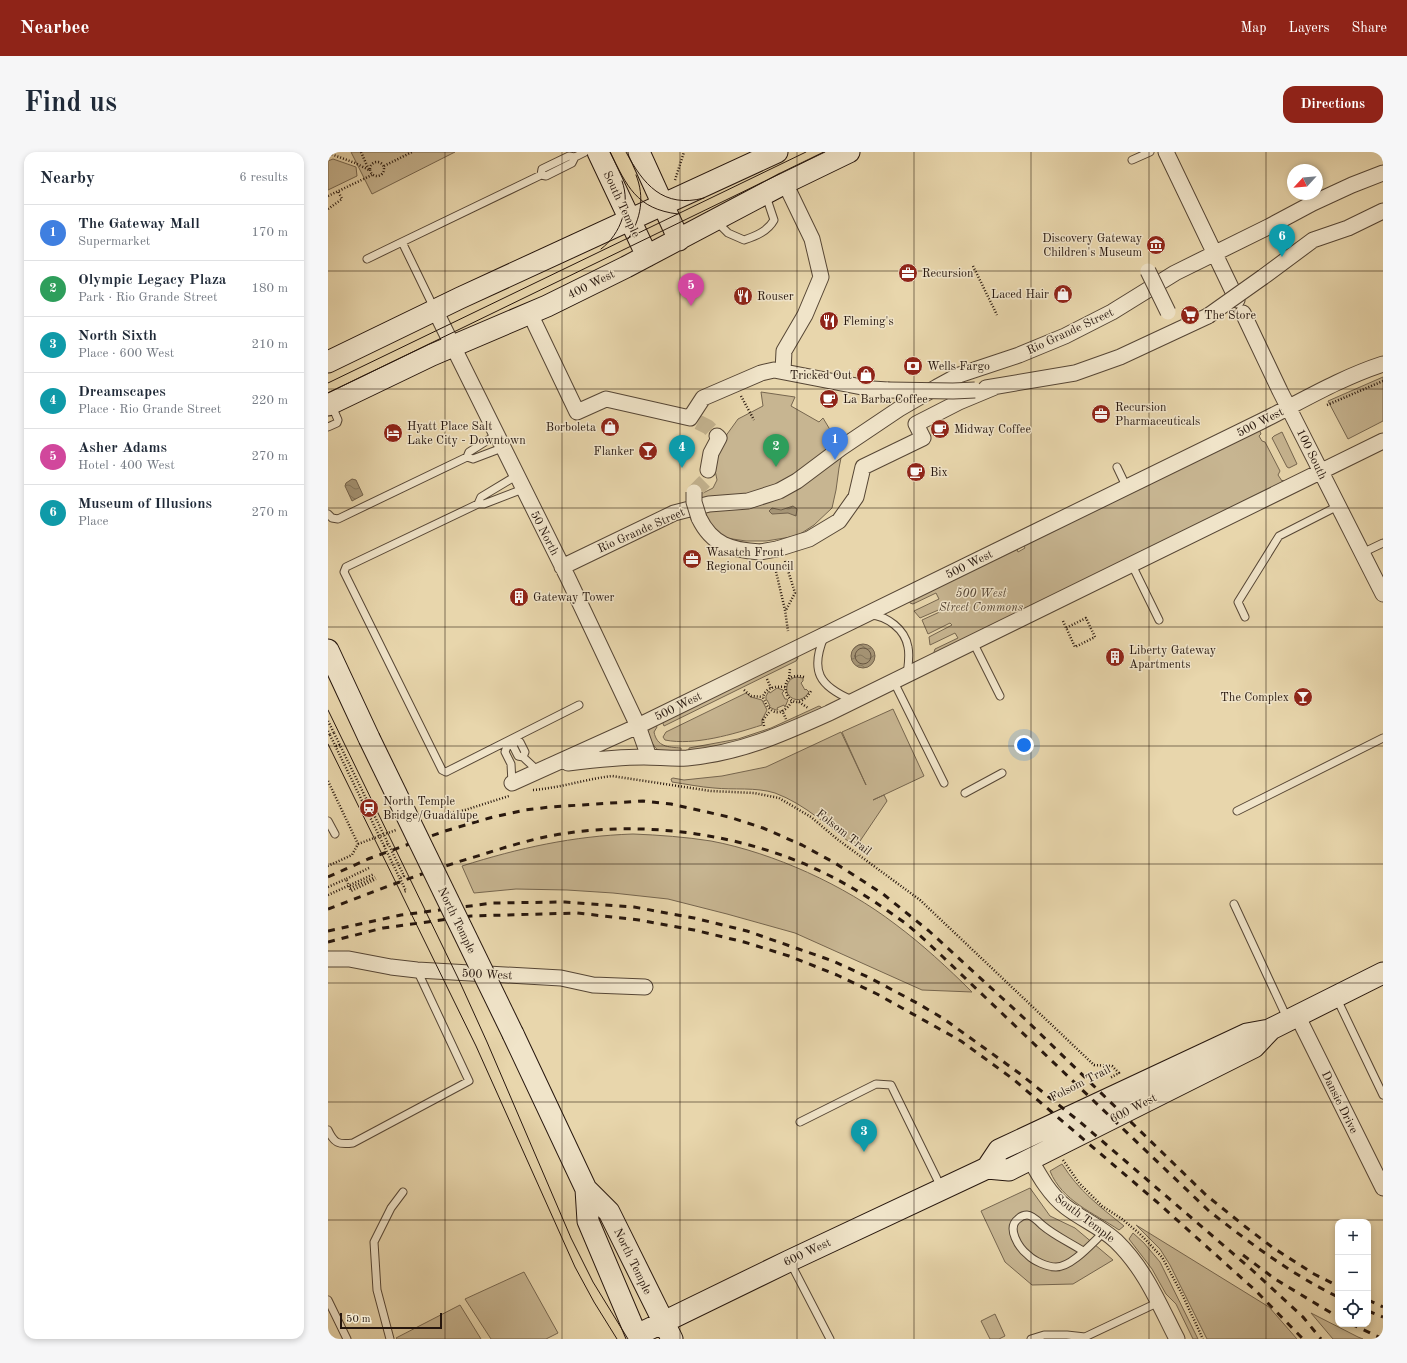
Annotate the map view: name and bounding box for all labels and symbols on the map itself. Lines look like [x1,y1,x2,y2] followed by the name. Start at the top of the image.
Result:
[1287,164,1323,200] north arrow
[601,169,642,240] street label: South Temple
[1269,224,1295,257] pin: 6
[1042,233,1143,259] place label: Discovery Gateway Children's Museum
[1145,234,1167,256] museum icon: Discovery Gateway Children's Museum
[897,262,919,284] office icon: Recursion
[566,268,617,301] street label: 400 West
[922,268,974,280] place label: Recursion
[678,273,704,306] pin: 5
[1052,283,1074,305] shop icon: Laced Hair
[732,285,754,307] restaurant icon: Rouser
[991,289,1049,301] place label: Laced Hair
[757,291,794,303] place label: Rouser
[1179,304,1201,326] supermarket icon: The Store
[1025,307,1116,357] street label: Rio Grande Street
[818,310,840,332] restaurant icon: Fleming's
[1204,310,1256,322] place label: The Store
[843,316,894,328] place label: Fleming's
[902,355,924,377] bank icon: Wells Fargo
[927,361,990,373] place label: Wells Fargo
[855,364,877,386] shop icon: Tricked Out
[790,370,852,382] place label: Tricked Out
[818,388,840,410] cafe icon: La Barba Coffee
[843,394,928,406] place label: La Barba Coffee
[1115,402,1200,428] place label: Recursion Pharmaceuticals
[1090,403,1112,425] office icon: Recursion Pharmaceuticals
[1235,405,1286,440] street label: 500 West
[599,416,621,438] shop icon: Borboleta
[929,418,951,440] cafe icon: Midway Coffee
[407,421,526,447] place label: Hyatt Place Salt Lake City - Downtown
[382,422,404,444] hotel icon: Hyatt Place Salt Lake City - Downtown
[546,422,596,434] place label: Borboleta
[954,424,1031,436] place label: Midway Coffee
[822,427,848,460] pin: 1
[1294,427,1329,482] street label: 100 South
[763,434,789,467] pin: 2
[669,435,695,468] pin: 4
[637,440,659,462] bar icon: Flanker
[594,446,634,458] place label: Flanker
[905,461,927,483] cafe icon: Bix
[930,467,948,479] place label: Bix
[596,506,687,556] street label: Rio Grande Street
[528,509,561,558] street label: 50 North
[706,547,793,573] place label: Wasatch Front Regional Council
[944,547,995,581] street label: 500 West
[681,548,703,570] office icon: Wasatch Front Regional Council
[508,586,530,608] building icon: Gateway Tower
[939,587,1023,614] park label: 500 West Street Commons
[533,592,614,604] place label: Gateway Tower
[1129,645,1217,671] place label: Liberty Gateway Apartments
[1104,646,1126,668] building icon: Liberty Gateway Apartments
[1292,686,1314,708] bar icon: The Complex
[653,689,704,723] street label: 500 West
[1220,692,1289,704] place label: The Complex
[1014,735,1034,755] your location
[383,796,478,822] place label: North Temple Bridge/Guadalupe
[358,797,380,819] station icon: North Temple Bridge/Guadalupe
[814,808,873,858] street label: Folsom Trail
[435,885,477,956] street label: North Temple
[461,967,513,982] street label: 500 West
[1048,1063,1113,1104] street label: Folsom Trail
[1319,1069,1360,1136] street label: Dansie Drive
[1108,1092,1159,1126] street label: 600 West
[851,1119,877,1152] pin: 3
[1052,1192,1117,1245] street label: South Temple
[611,1226,653,1297] street label: North Temple
[782,1237,833,1269] street label: 600 West
[340,1311,442,1330] scale bar

